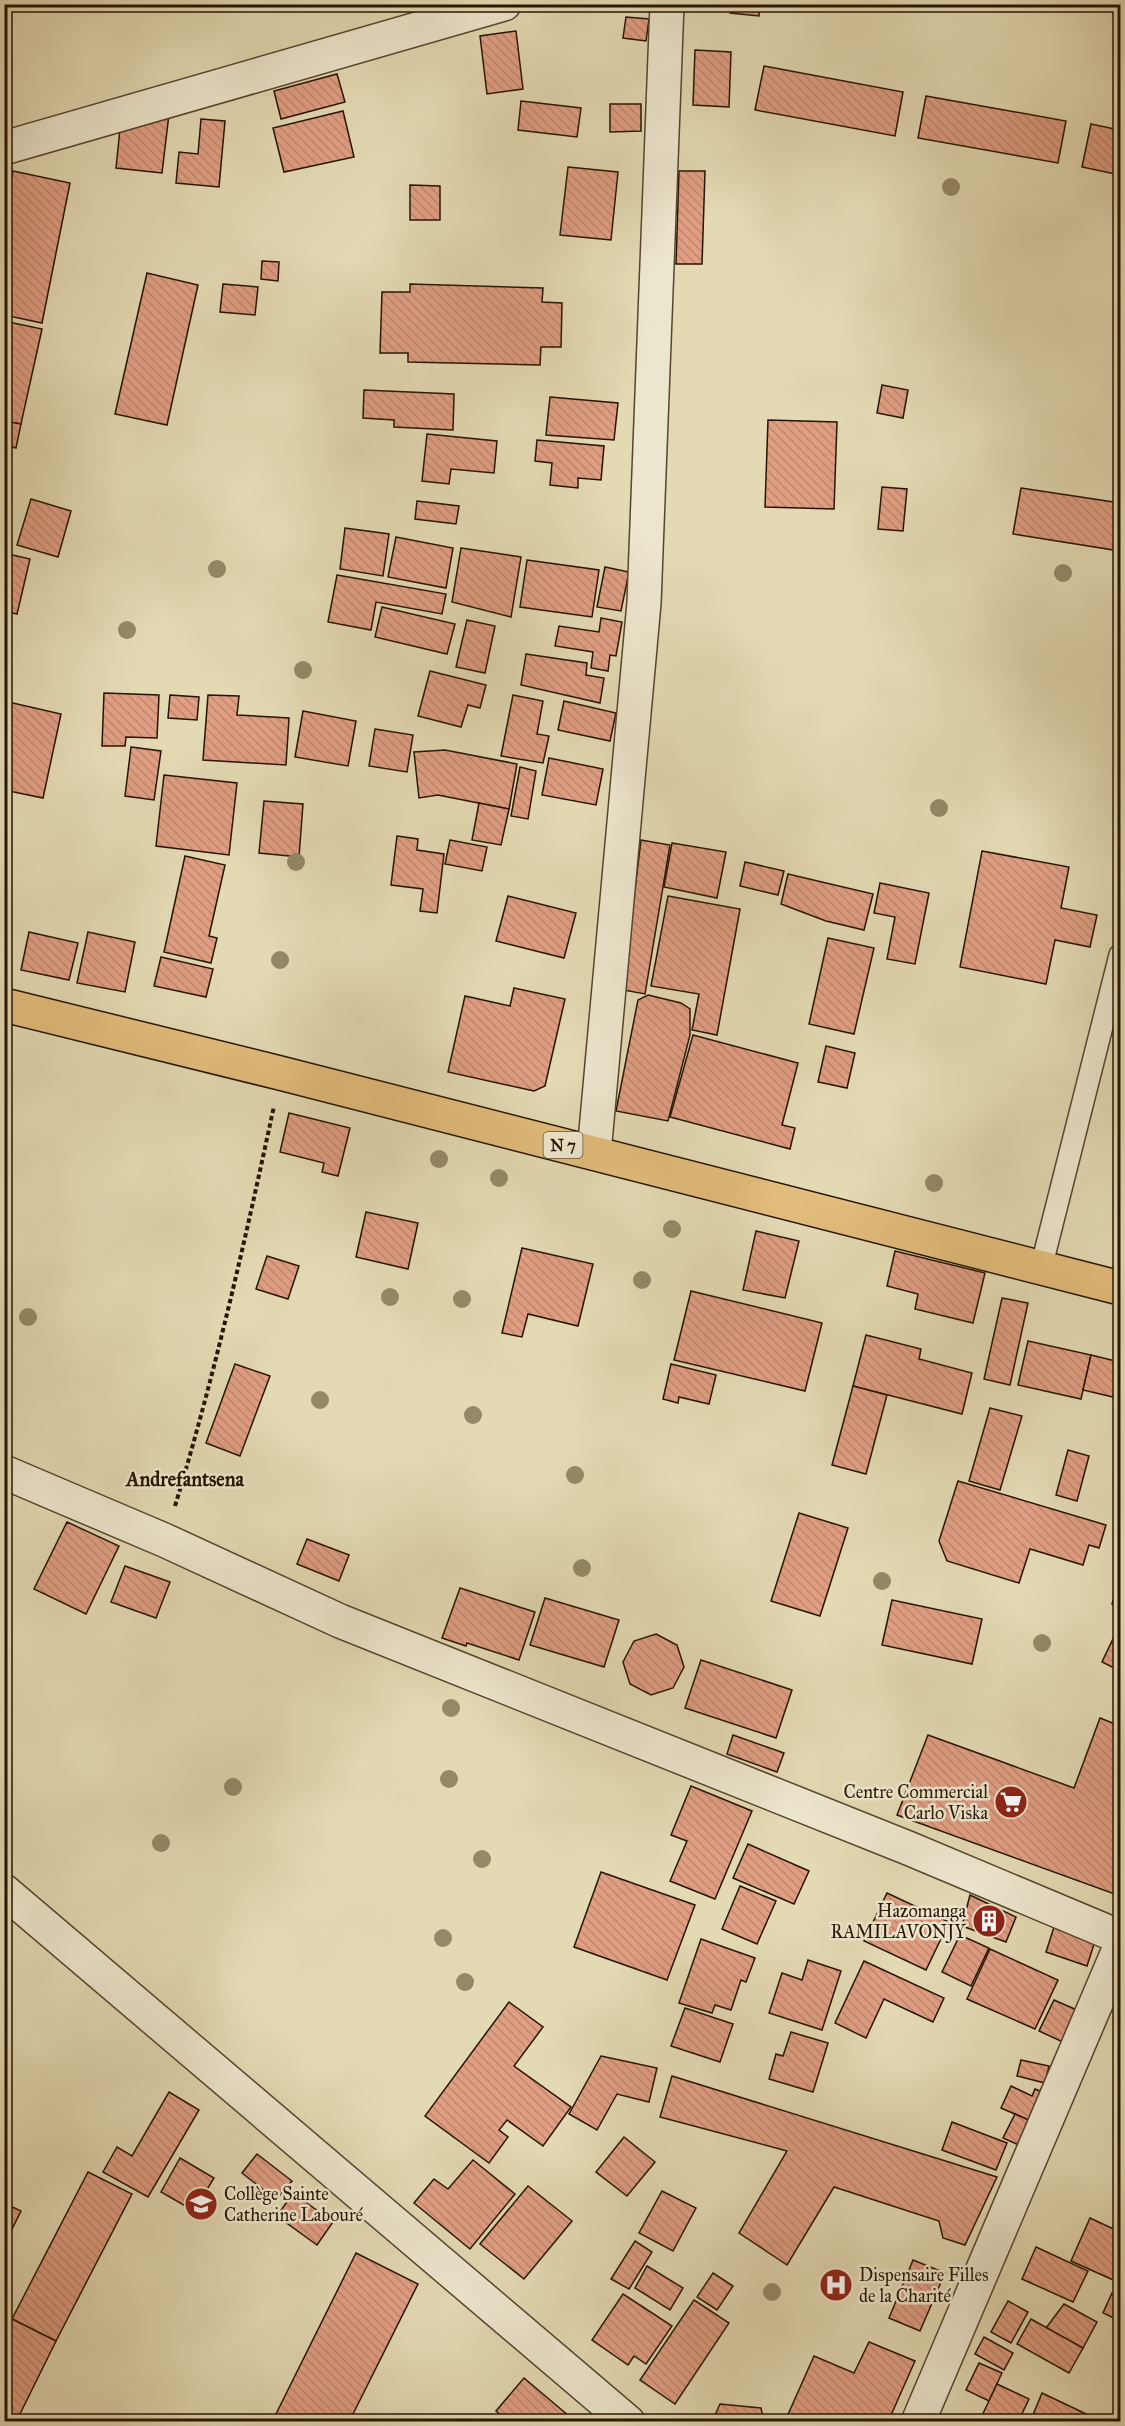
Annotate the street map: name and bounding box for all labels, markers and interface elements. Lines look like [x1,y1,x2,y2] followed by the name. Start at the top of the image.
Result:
[544,1132,582,1158] road number: N 7
[124,1467,245,1491] district label: Andrefantsena
[843,1781,988,1824] place label: Centre Commercial Carlo Viska
[993,1784,1029,1820] supermarket icon: Centre Commercial Carlo Viska
[831,1900,967,1944] place label: Hazomanga RAMILAVONJY
[971,1903,1007,1939] building icon: Hazomanga RAMILAVONJY
[224,2183,364,2226] place label: Collège Sainte Catherine Labouré
[183,2186,219,2222] school or university icon: Collège Sainte Catherine Labouré
[859,2264,989,2307] place label: Dispensaire Filles de la Charité
[818,2267,854,2303] hospital icon: Dispensaire Filles de la Charité

